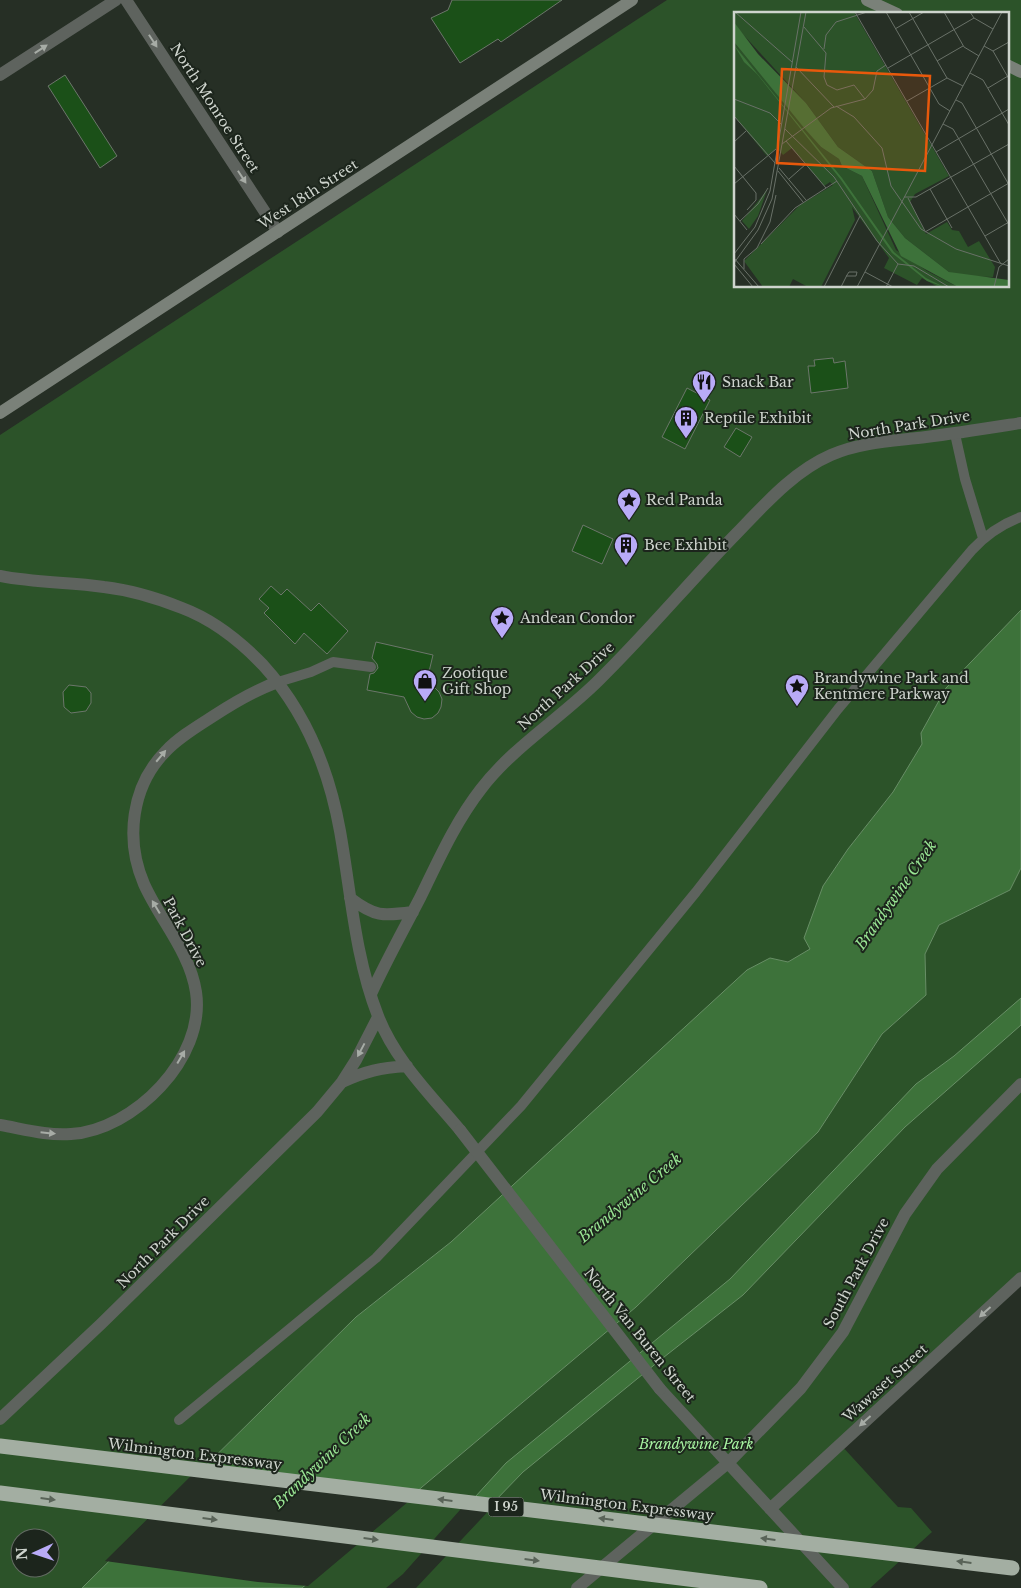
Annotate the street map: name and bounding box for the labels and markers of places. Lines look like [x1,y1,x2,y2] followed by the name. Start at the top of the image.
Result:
[691,369,717,403] restaurant icon: Snack Bar
[722,373,794,391] place label: Snack Bar
[673,405,699,439] building icon: Reptile Exhibit
[704,409,812,427] place label: Reptile Exhibit
[616,487,642,521] place icon: Red Panda
[646,491,723,509] place label: Red Panda
[613,532,639,566] building icon: Bee Exhibit
[644,536,728,554] place label: Bee Exhibit
[489,605,515,639] place icon: Andean Condor
[519,609,635,627] place label: Andean Condor
[442,664,511,698] place label: Zootique Gift Shop
[412,668,438,702] shop icon: Zootique Gift Shop
[814,669,969,703] place label: Brandywine Park and Kentmere Parkway
[784,673,810,707] place icon: Brandywine Park and Kentmere Parkway

